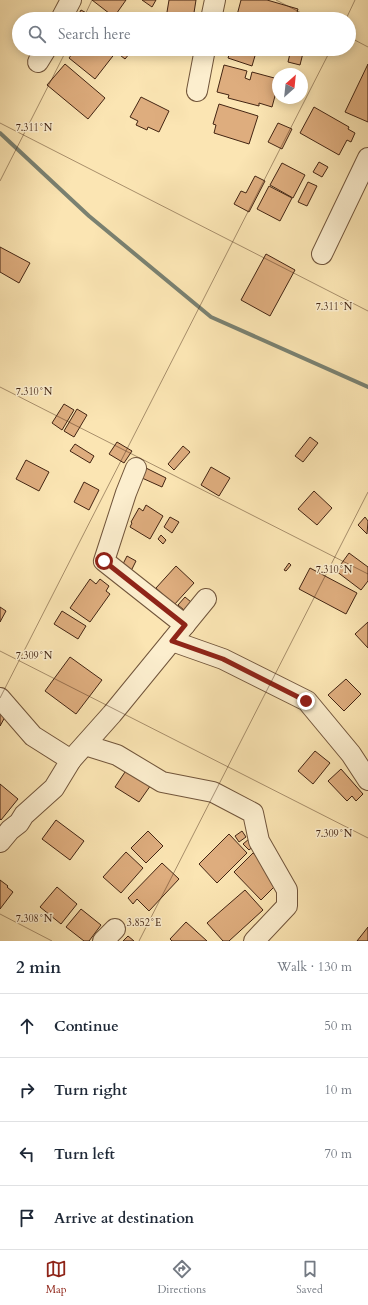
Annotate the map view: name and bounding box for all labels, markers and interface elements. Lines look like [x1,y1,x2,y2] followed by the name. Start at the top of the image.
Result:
[12,12,356,56] search box
[26,23,48,45] icon: search
[58,24,131,44] text: Search here
[272,68,308,104] north arrow
[16,121,53,135] text: 7.311°N
[316,300,353,314] text: 7.311°N
[16,385,53,399] text: 7.310°N
[95,552,113,570] route start
[316,563,353,577] text: 7.310°N
[16,649,53,663] text: 7.309°N
[297,692,315,710] route end
[316,827,353,841] text: 7.309°N
[16,912,53,926] text: 7.308°N
[127,916,161,930] text: 3.852°E
[16,956,61,979] text: 2 min
[277,958,352,976] text: Walk · 130 m
[16,1015,38,1037] icon: ahead
[54,1016,119,1036] text: Continue
[324,1017,352,1035] text: 50 m
[16,1079,38,1101] icon: right
[54,1080,127,1100] text: Turn right
[324,1081,352,1099] text: 10 m
[16,1143,38,1165] icon: left
[54,1144,115,1164] text: Turn left
[324,1145,352,1163] text: 70 m
[16,1207,38,1229] icon: arrive
[54,1208,194,1228] text: Arrive at destination
[45,1258,67,1297] tab: Map
[157,1258,206,1297] tab: Directions
[296,1258,323,1297] tab: Saved

